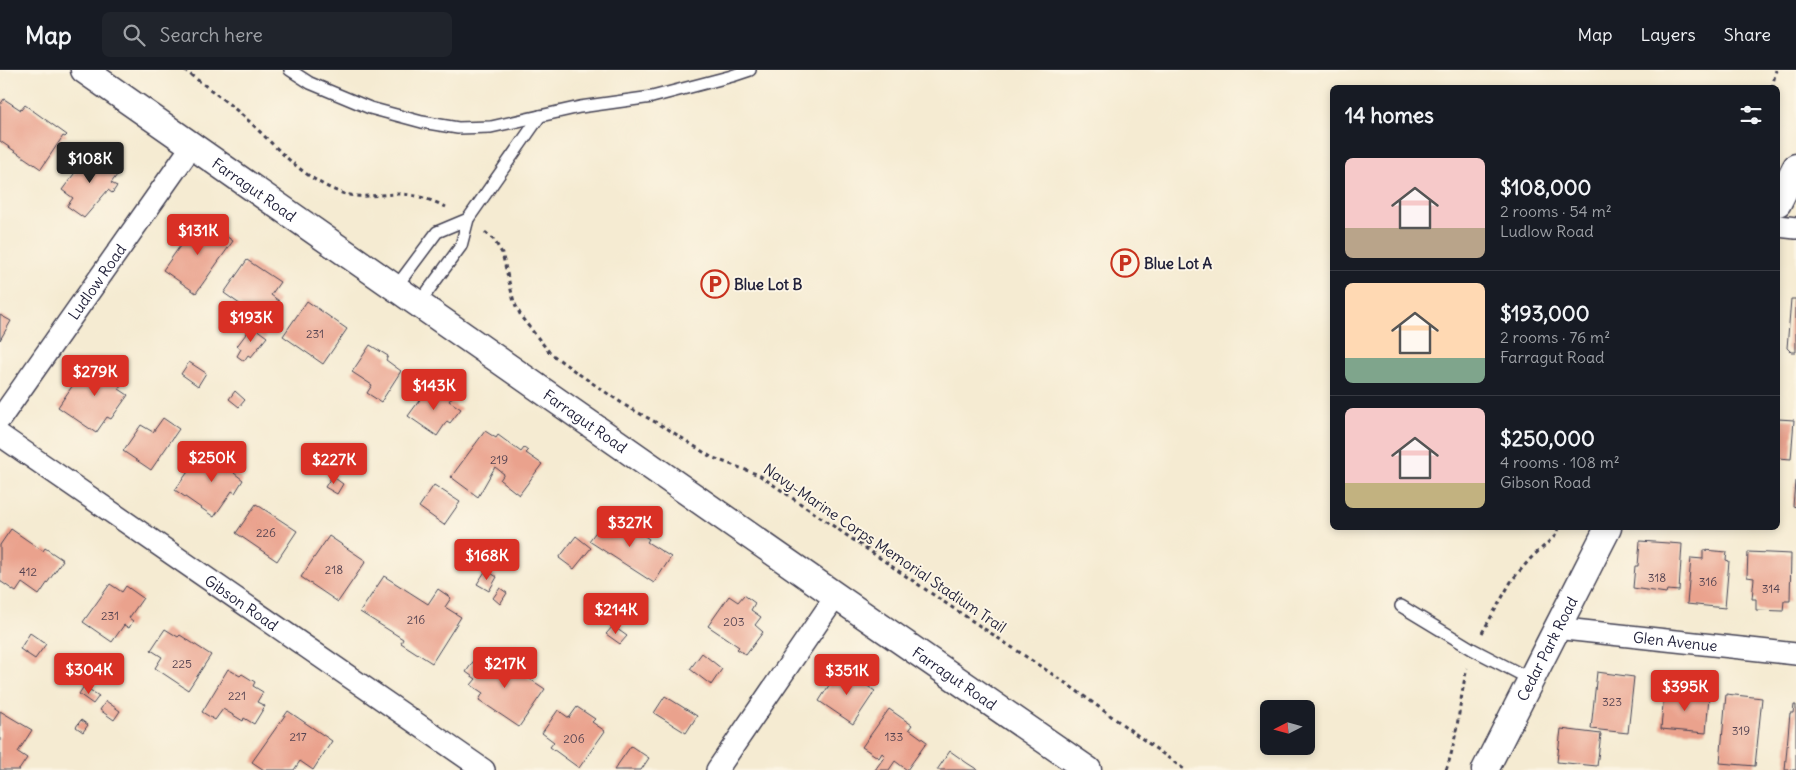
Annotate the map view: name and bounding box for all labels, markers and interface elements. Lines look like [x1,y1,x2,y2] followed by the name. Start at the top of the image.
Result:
[102,12,452,57] search box
[25,20,72,50] text: Map
[120,21,148,49] icon: search
[160,23,263,47] text: Search here
[1577,23,1612,46] text: Map
[1640,23,1696,46] text: Layers
[1724,23,1771,46] text: Share
[1737,101,1765,129] icon: filters
[1345,102,1434,129] text: 14 homes
[55,142,125,184] pin: $108K
[68,148,112,168] text: $108K
[209,153,300,225] street label: Farragut Road
[1500,174,1591,201] text: $108,000
[1385,178,1445,238] icon: home
[1500,201,1612,221] text: 2 rooms · 54 m²
[163,214,233,256] pin: $131K
[178,220,218,240] text: $131K
[1500,221,1594,241] text: Ludlow Road
[64,240,130,323] street label: Ludlow Road
[1110,248,1140,278] parking icon: Blue Lot A
[1144,254,1212,273] place label: Blue Lot A
[700,269,730,299] parking icon: Blue Lot B
[734,275,802,294] place label: Blue Lot B
[216,300,286,343] pin: $193K
[1500,300,1589,327] text: $193,000
[1385,303,1445,363] icon: home
[229,307,273,327] text: $193K
[306,326,324,341] house number: 231
[1500,327,1610,347] text: 2 rooms · 76 m²
[1500,347,1604,367] text: Farragut Road
[60,354,130,397] pin: $279K
[73,361,117,381] text: $279K
[399,368,469,411] pin: $143K
[412,375,456,395] text: $143K
[540,385,631,457] street label: Farragut Road
[1500,425,1595,452] text: $250,000
[1385,428,1445,488] icon: home
[177,440,247,483] pin: $250K
[299,442,369,485] pin: $227K
[188,447,236,467] text: $250K
[312,449,356,469] text: $227K
[490,452,508,467] house number: 219
[1500,452,1620,472] text: 4 rooms · 108 m²
[760,459,1010,637] street label: Navy-Marine Corps Memorial Stadium Trail
[1500,472,1591,492] text: Gibson Road
[595,506,665,548] pin: $327K
[608,512,652,532] text: $327K
[256,525,276,540] house number: 226
[452,538,522,581] pin: $168K
[465,545,509,565] text: $168K
[325,562,343,577] house number: 218
[19,564,38,579] house number: 412
[201,570,282,634] street label: Gibson Road
[1648,570,1666,585] house number: 318
[1699,574,1717,589] house number: 316
[1762,581,1780,596] house number: 314
[581,592,651,635] pin: $214K
[1512,593,1581,704] street label: Cedar Park Road
[594,599,638,619] text: $214K
[101,608,119,623] house number: 231
[407,612,425,627] house number: 216
[723,614,745,629] house number: 203
[1632,627,1719,655] street label: Glen Avenue
[909,642,1001,714] street label: Farragut Road
[470,646,540,689] pin: $217K
[54,652,124,695] pin: $304K
[484,653,526,673] text: $217K
[812,654,882,696] pin: $351K
[172,656,192,671] house number: 225
[65,659,113,679] text: $304K
[825,660,869,680] text: $351K
[1650,670,1720,712] pin: $395K
[1662,676,1708,696] text: $395K
[228,688,246,703] house number: 221
[1602,694,1622,709] house number: 323
[1260,700,1315,755] north arrow
[1260,700,1315,755] map controls
[1732,723,1750,738] house number: 319
[289,729,307,744] house number: 217
[885,729,903,744] house number: 133
[563,731,585,746] house number: 206

